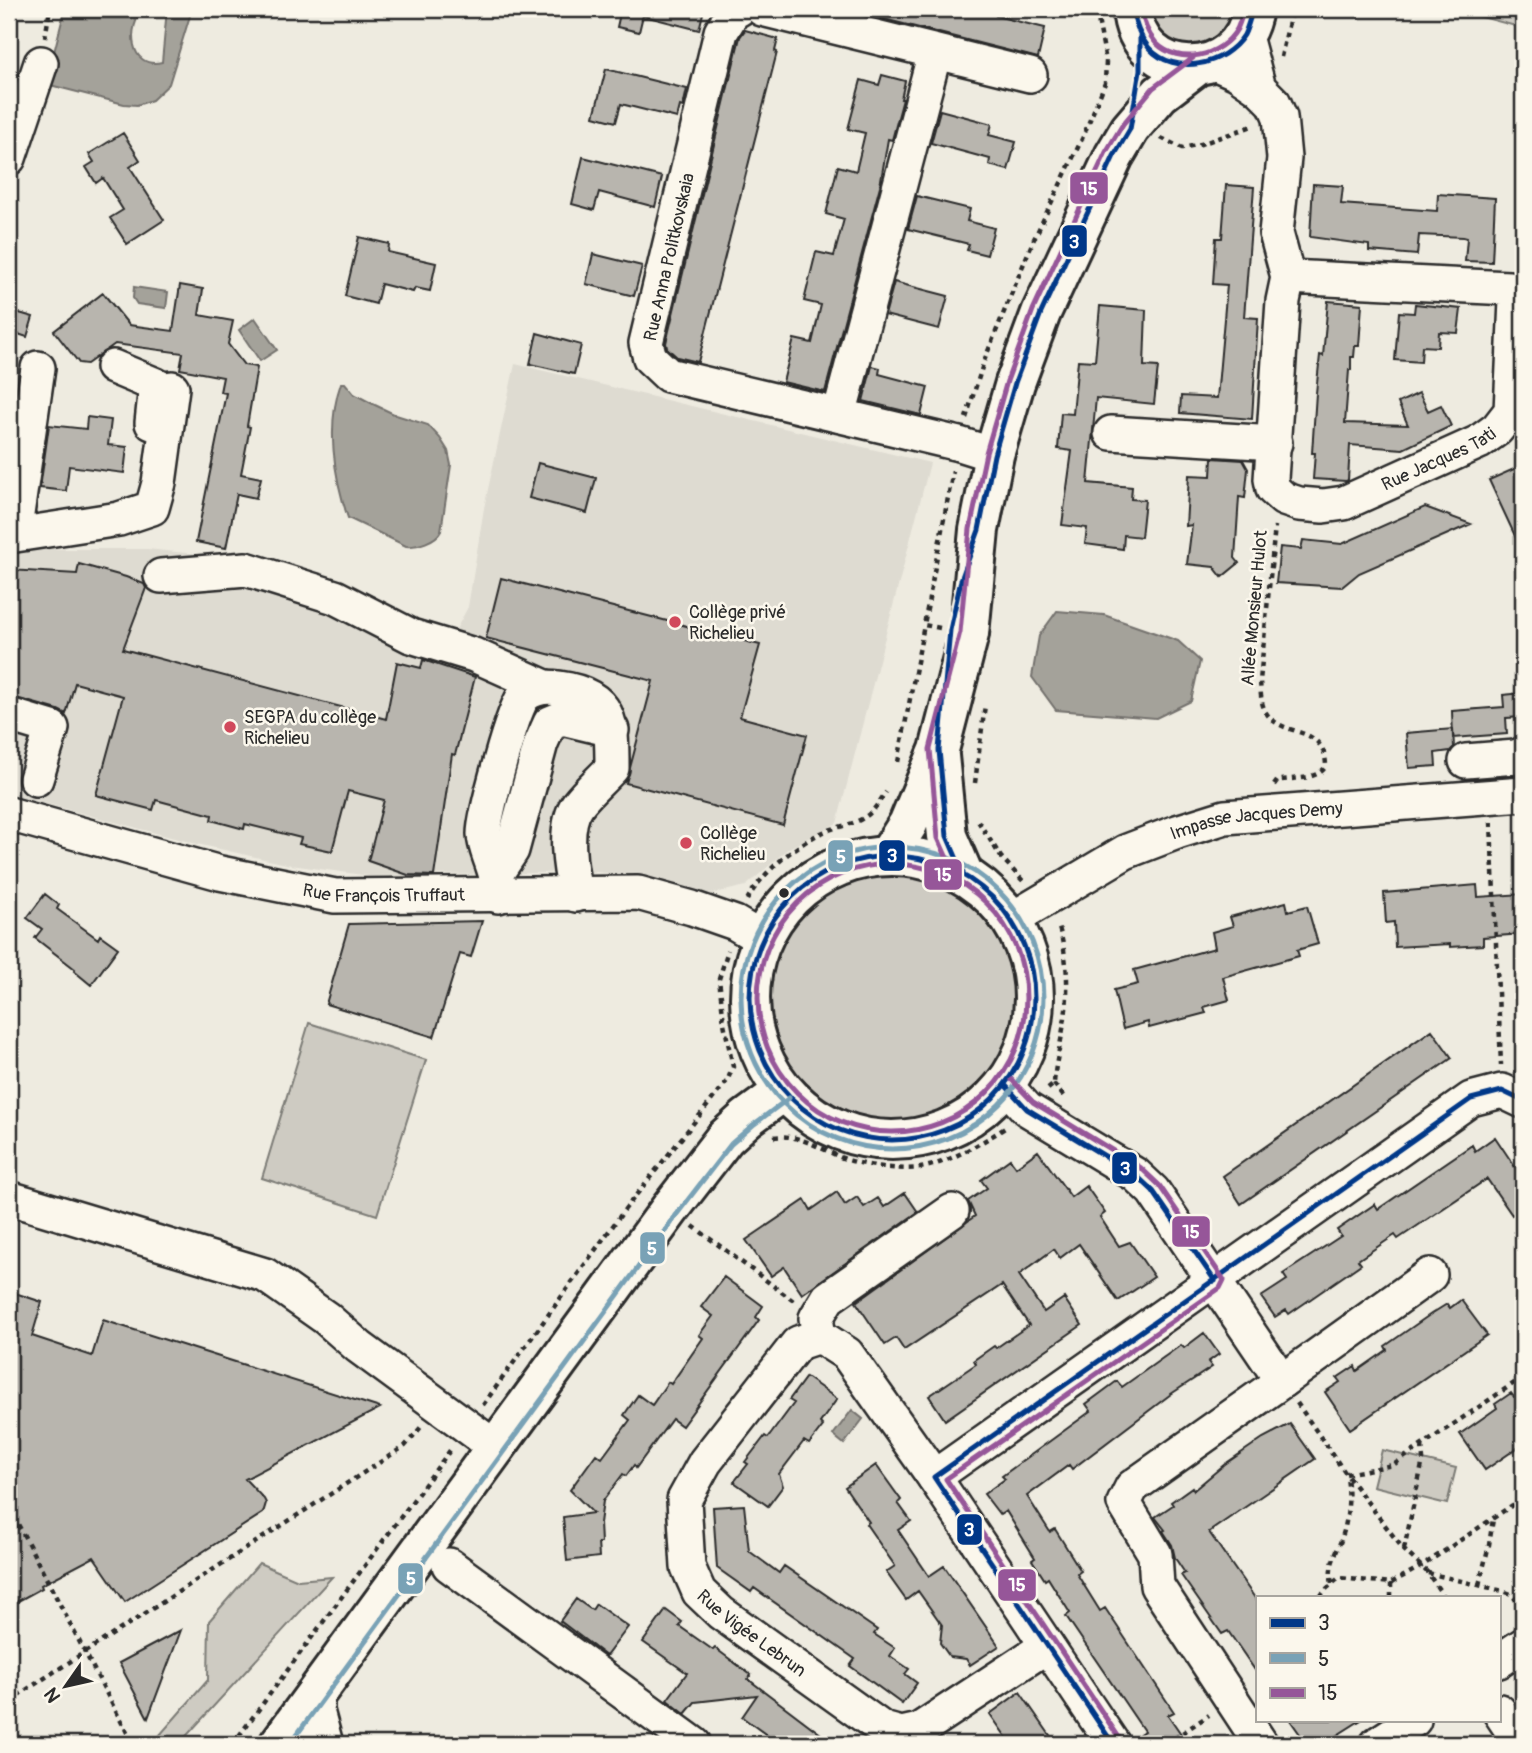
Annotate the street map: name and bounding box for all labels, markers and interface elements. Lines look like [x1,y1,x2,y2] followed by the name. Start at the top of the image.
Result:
[639,171,700,343] street label: Rue Anna Politkovskaia
[1069,171,1109,205] line badge: 15
[1080,177,1098,201] text: 15
[1061,224,1088,258] line badge: 3
[1069,230,1079,254] text: 3
[1378,422,1501,497] street label: Rue Jacques Tati
[1236,529,1273,687] street label: Allée Monsieur Hulot
[689,601,786,645] place label: Collège privé Richelieu
[667,614,683,630] marker: Collège privé Richelieu
[244,706,376,750] place label: SEGPA du collège Richelieu
[222,719,238,735] marker: SEGPA du collège Richelieu
[1167,797,1344,846] street label: Impasse Jacques Demy
[700,822,766,866] place label: Collège Richelieu
[678,835,694,851] marker: Collège Richelieu
[827,839,854,873] line badge: 5
[878,839,906,872] line badge: 3
[887,844,897,868] text: 3
[836,845,846,869] text: 5
[923,858,963,891] line badge: 15
[934,863,952,887] text: 15
[300,879,466,908] street label: Rue François Truffaut
[777,886,791,900] unlabelled marker
[1111,1151,1138,1185] line badge: 3
[1120,1157,1130,1181] text: 3
[1171,1215,1211,1248] line badge: 15
[1182,1220,1200,1244] text: 15
[639,1231,666,1265] line badge: 5
[647,1237,657,1261] text: 5
[956,1513,983,1546] line badge: 3
[964,1518,974,1542] text: 3
[397,1562,424,1595] line badge: 5
[406,1567,416,1591] text: 5
[997,1568,1037,1602] line badge: 15
[1008,1573,1026,1597] text: 15
[692,1585,811,1682] street label: Rue Vigée Lebrun
[1256,1596,1500,1722] legend
[1318,1610,1330,1637] text: 3
[1318,1646,1329,1673] text: 5
[32,1652,102,1722] north arrow
[1318,1680,1338,1707] text: 15
[39,1683,66,1707] text: N

